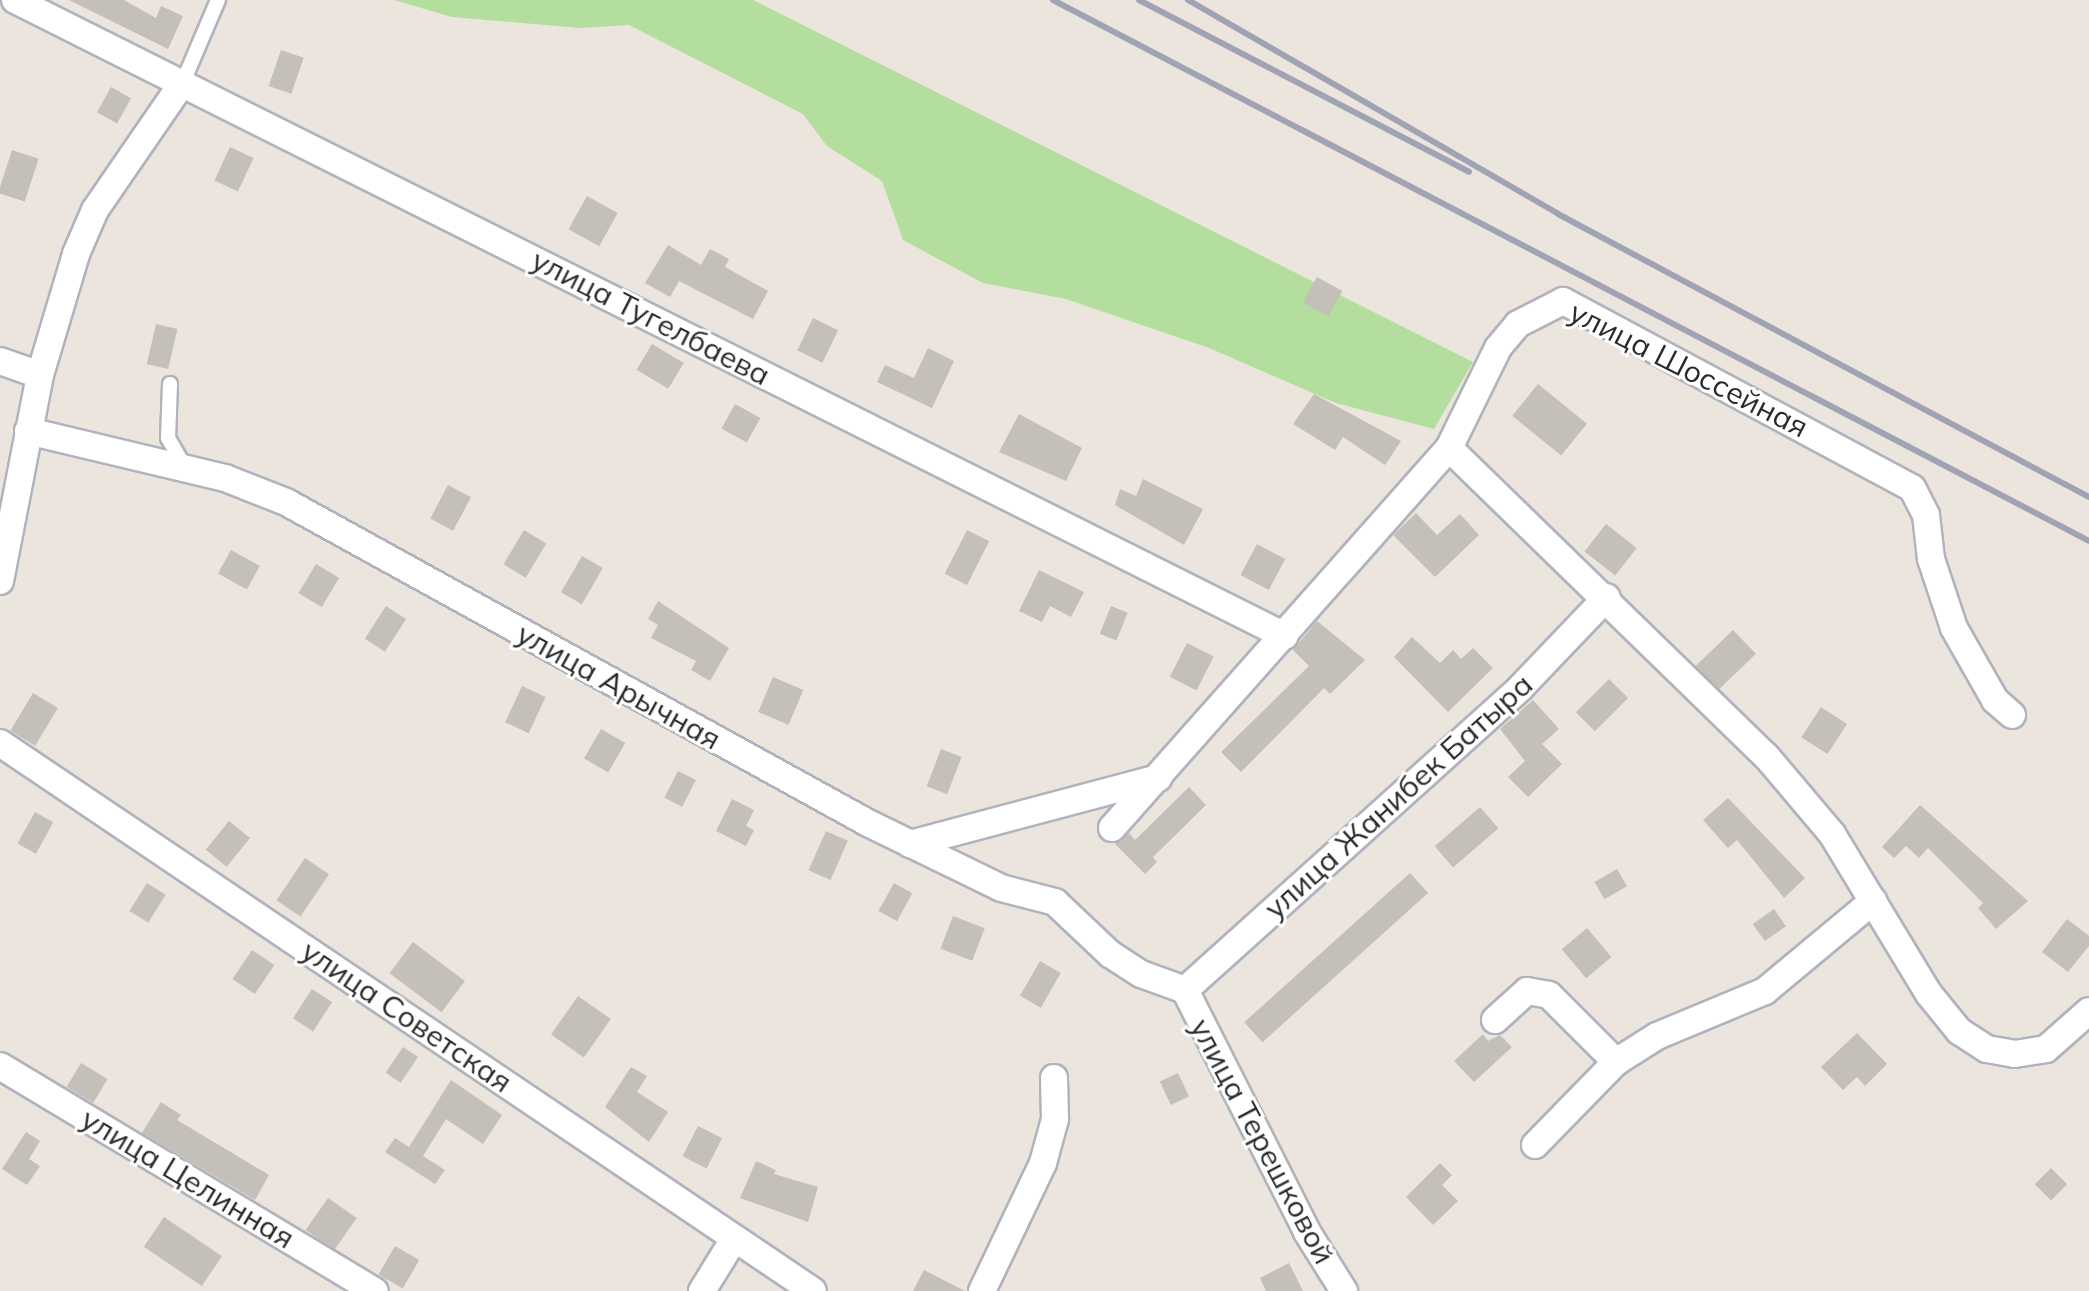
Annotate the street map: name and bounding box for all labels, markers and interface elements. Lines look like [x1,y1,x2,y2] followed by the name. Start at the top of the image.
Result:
[526,241,776,393] street label: улица Тугелбаева
[1564,293,1814,445] street label: улица Шоссейная
[511,615,727,757] street label: улица Арычная
[1256,666,1540,926] street label: улица Жанибек Батыра
[295,932,519,1100] street label: улица Советская
[1183,1012,1343,1270] street label: улица Терешковой
[75,1100,301,1256] street label: улица Целинная

